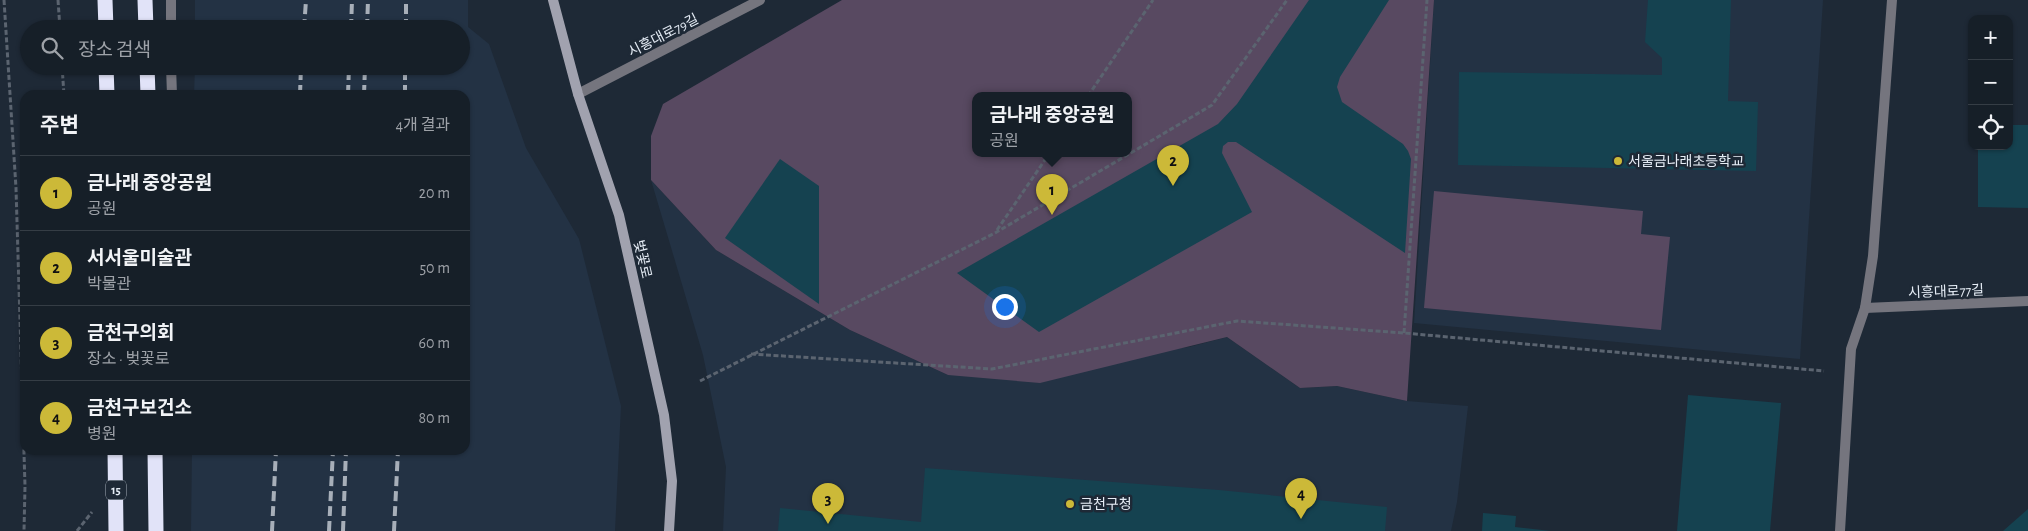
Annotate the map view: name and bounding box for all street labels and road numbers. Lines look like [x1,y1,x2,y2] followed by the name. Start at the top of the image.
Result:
[626,11,701,60] street label: 시흥대로79길
[631,239,654,280] street label: 벚꽃로
[1908,283,1984,300] street label: 시흥대로77길
[106,480,126,500] road number: 15

